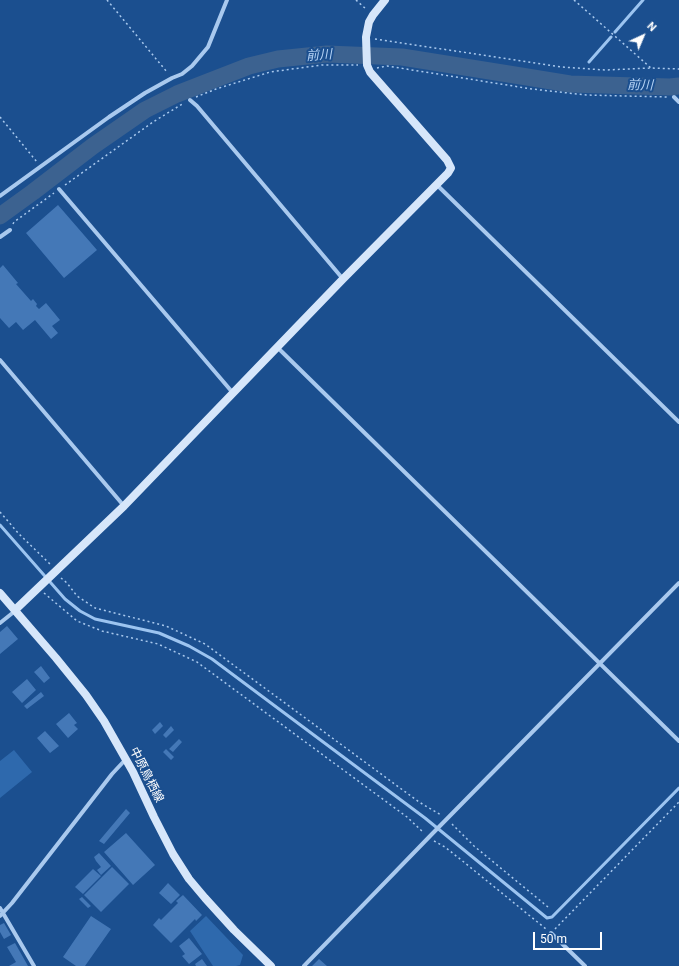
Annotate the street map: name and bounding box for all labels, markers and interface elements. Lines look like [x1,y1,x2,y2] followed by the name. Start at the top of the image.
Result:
[623,16,663,56] north arrow
[644,20,659,34] text: N
[305,47,333,65] water label: 前川
[627,78,653,94] water label: 前川
[126,745,166,805] street label: 中原鳥栖線
[535,924,604,950] scale bar
[540,932,567,946] text: 50 m

